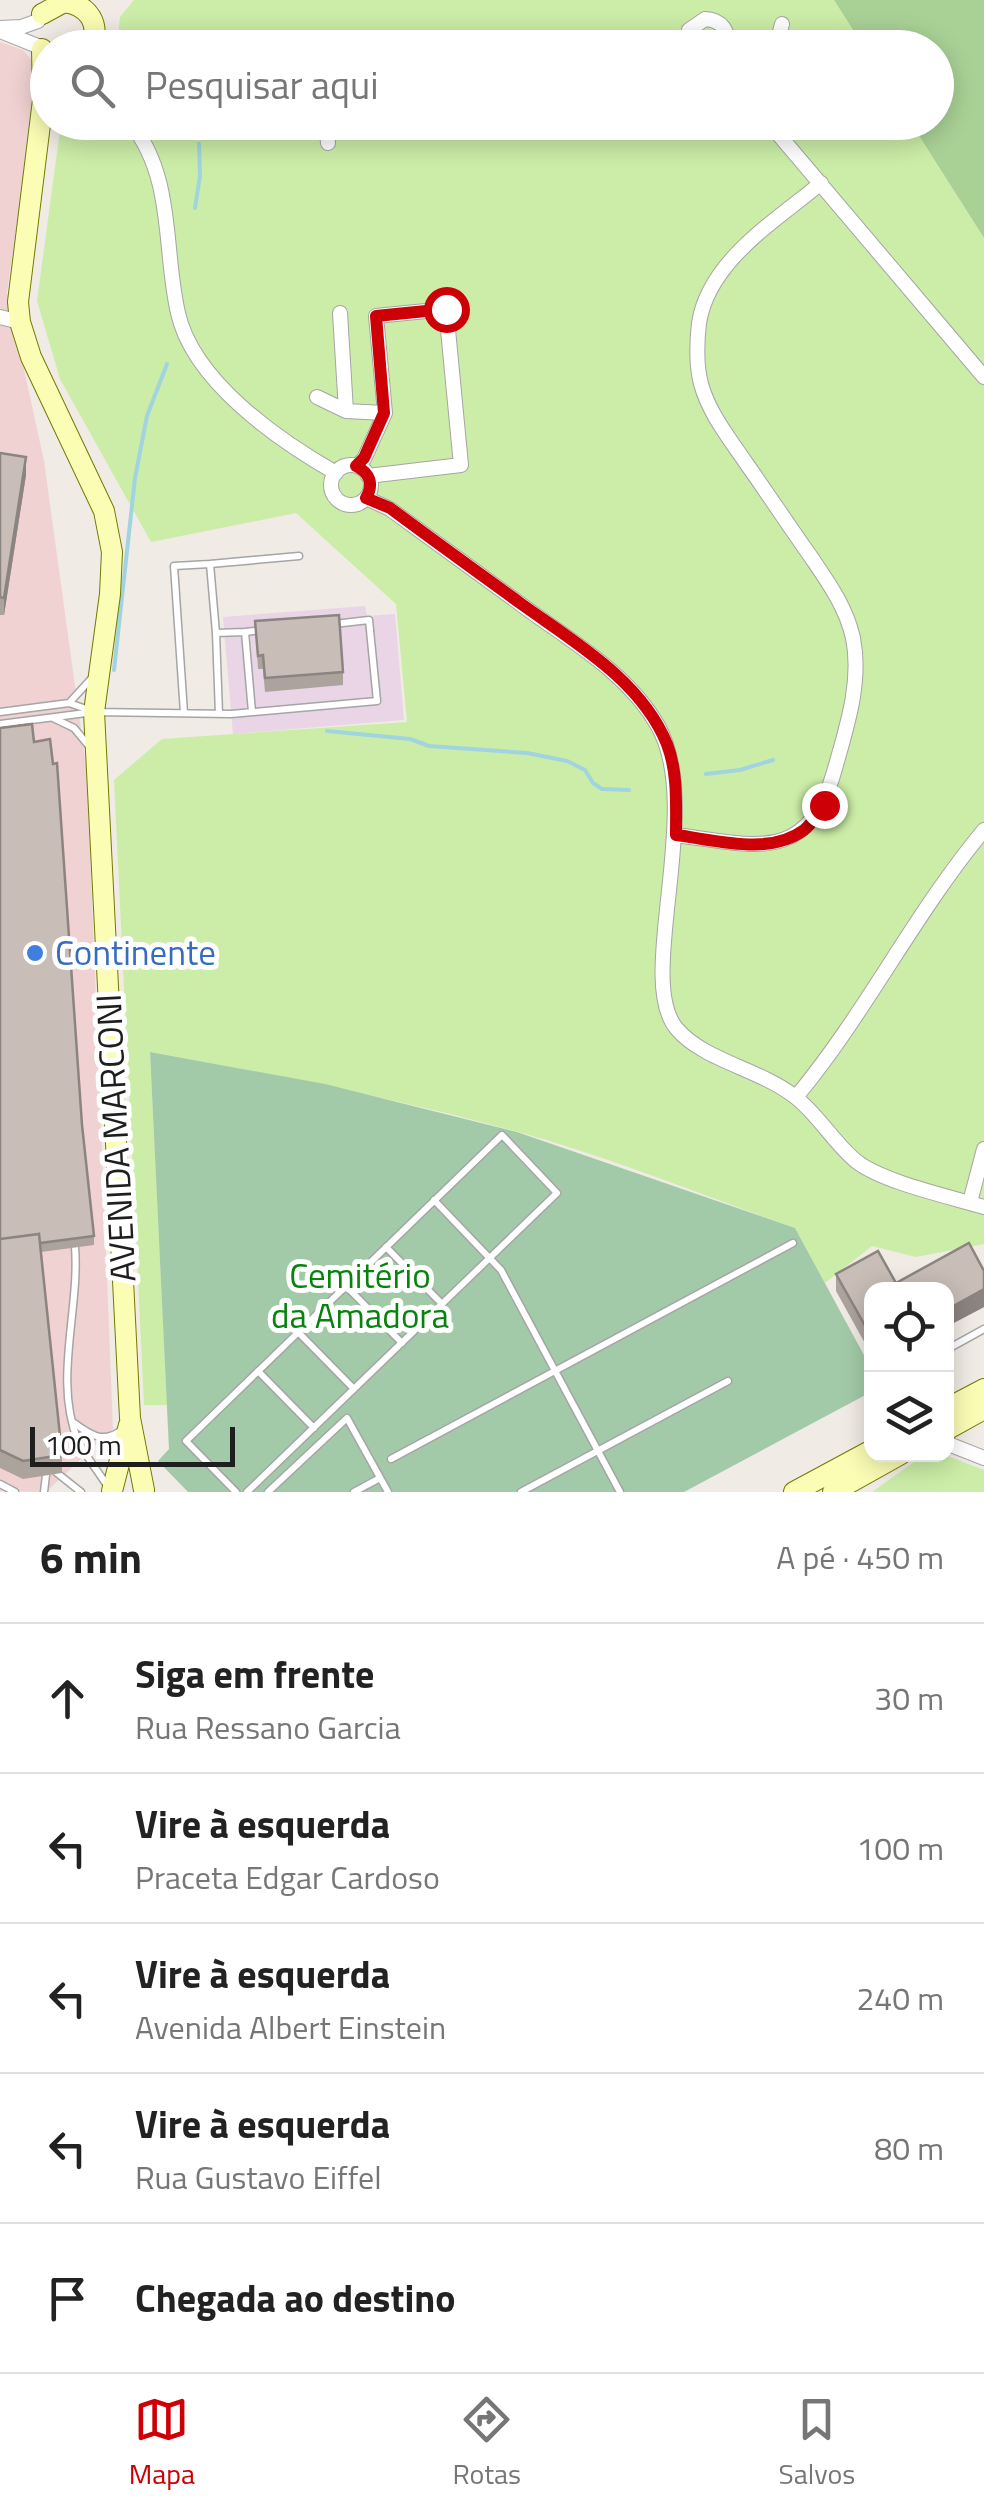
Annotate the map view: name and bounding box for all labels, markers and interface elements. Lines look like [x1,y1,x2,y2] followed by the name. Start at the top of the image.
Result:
[30,30,954,140] search box
[145,56,378,114] text: Pesquisar aqui
[65,58,120,113] icon: search
[424,287,470,333] route start
[802,783,848,829] route end
[55,925,216,979] place label: Continente
[24,942,46,964] marker: Continente
[80,993,150,1283] street label: AVENIDA MARCONI
[271,1248,449,1342] park label: Cemitério da Amadora
[864,1282,954,1462] map controls
[864,1282,954,1372] button: locate
[864,1372,954,1462] button: layers
[30,1422,235,1466] scale bar
[45,1423,122,1466] text: 100 m
[40,1525,142,1589] text: 6 min
[776,1533,944,1581] text: A pé · 450 m
[135,1645,374,1703] text: Siga em frente
[40,1671,95,1726] icon: ahead
[874,1674,944,1722] text: 30 m
[135,1703,401,1751] text: Rua Ressano Garcia
[135,1795,390,1853] text: Vire à esquerda
[40,1821,95,1876] icon: left
[856,1824,944,1872] text: 100 m
[135,1853,440,1901] text: Praceta Edgar Cardoso
[135,1945,390,2003] text: Vire à esquerda
[40,1971,95,2026] icon: left
[856,1974,944,2022] text: 240 m
[135,2003,446,2051] text: Avenida Albert Einstein
[135,2095,390,2153] text: Vire à esquerda
[40,2121,95,2176] icon: left
[874,2124,944,2172] text: 80 m
[135,2153,382,2201] text: Rua Gustavo Eiffel
[135,2269,455,2327] text: Chegada ao destino
[40,2271,95,2326] icon: arrive
[129,2392,195,2495] tab: Mapa
[453,2392,521,2495] tab: Rotas
[779,2392,855,2495] tab: Salvos

